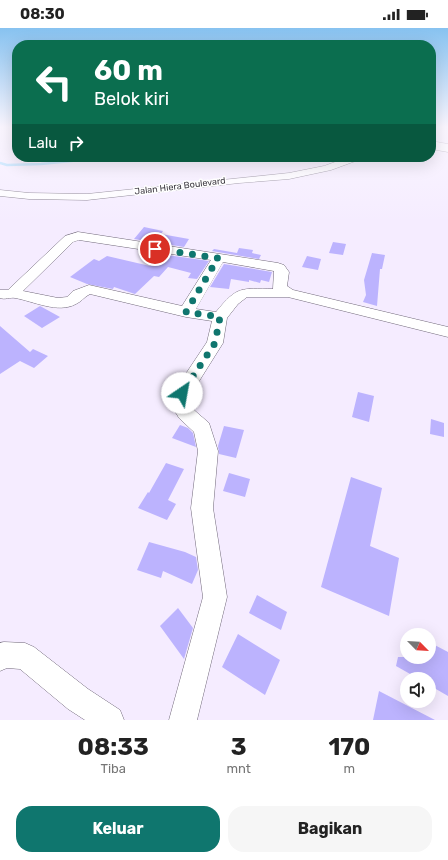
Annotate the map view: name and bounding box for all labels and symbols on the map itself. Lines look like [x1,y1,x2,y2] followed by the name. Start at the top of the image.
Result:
[134,175,226,197] street label: Jalan Hiera Boulevard
[138,232,172,266] pin
[161,372,203,414] position arrow
[400,628,436,664] north arrow

